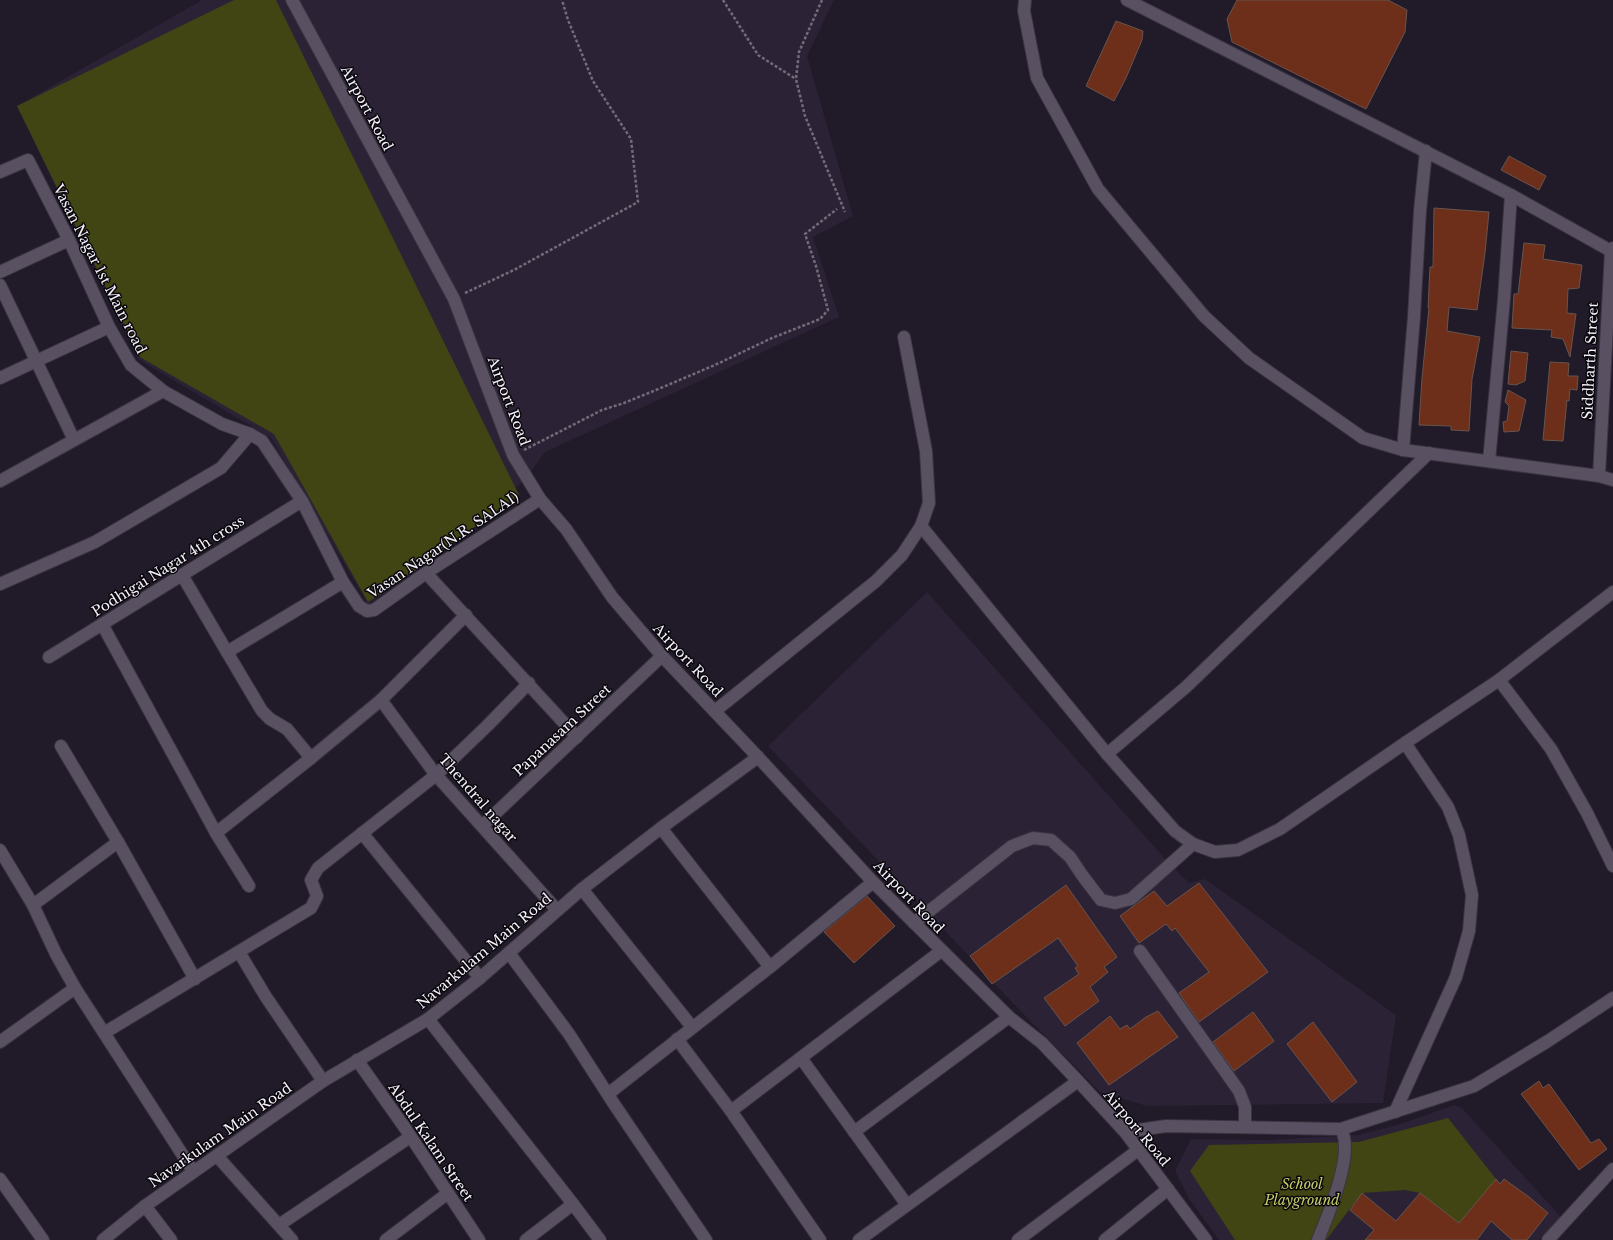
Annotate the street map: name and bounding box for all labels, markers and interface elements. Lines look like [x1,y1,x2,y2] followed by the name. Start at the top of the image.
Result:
[336,61,397,154] street label: Airport Road
[49,180,151,357] street label: Vasan Nagar 1st Main road
[1578,301,1602,420] street label: Siddharth Street
[483,353,534,449] street label: Airport Road
[363,488,522,603] street label: Vasan Nagar(N.R. SALAI)
[88,512,248,620] street label: Podhigai Nagar 4th cross
[649,619,727,701] street label: Airport Road
[509,680,615,780] street label: Papanasam Street
[435,750,521,846] street label: Thendral nagar
[869,856,949,938] street label: Airport Road
[413,889,556,1013] street label: Navarkulam Main Road
[145,1078,295,1191] street label: Navarkulam Main Road
[384,1078,478,1205] street label: Abdul Kalam Street
[1099,1085,1175,1170] street label: Airport Road
[1263,1175,1340,1209] park label: School Playground

